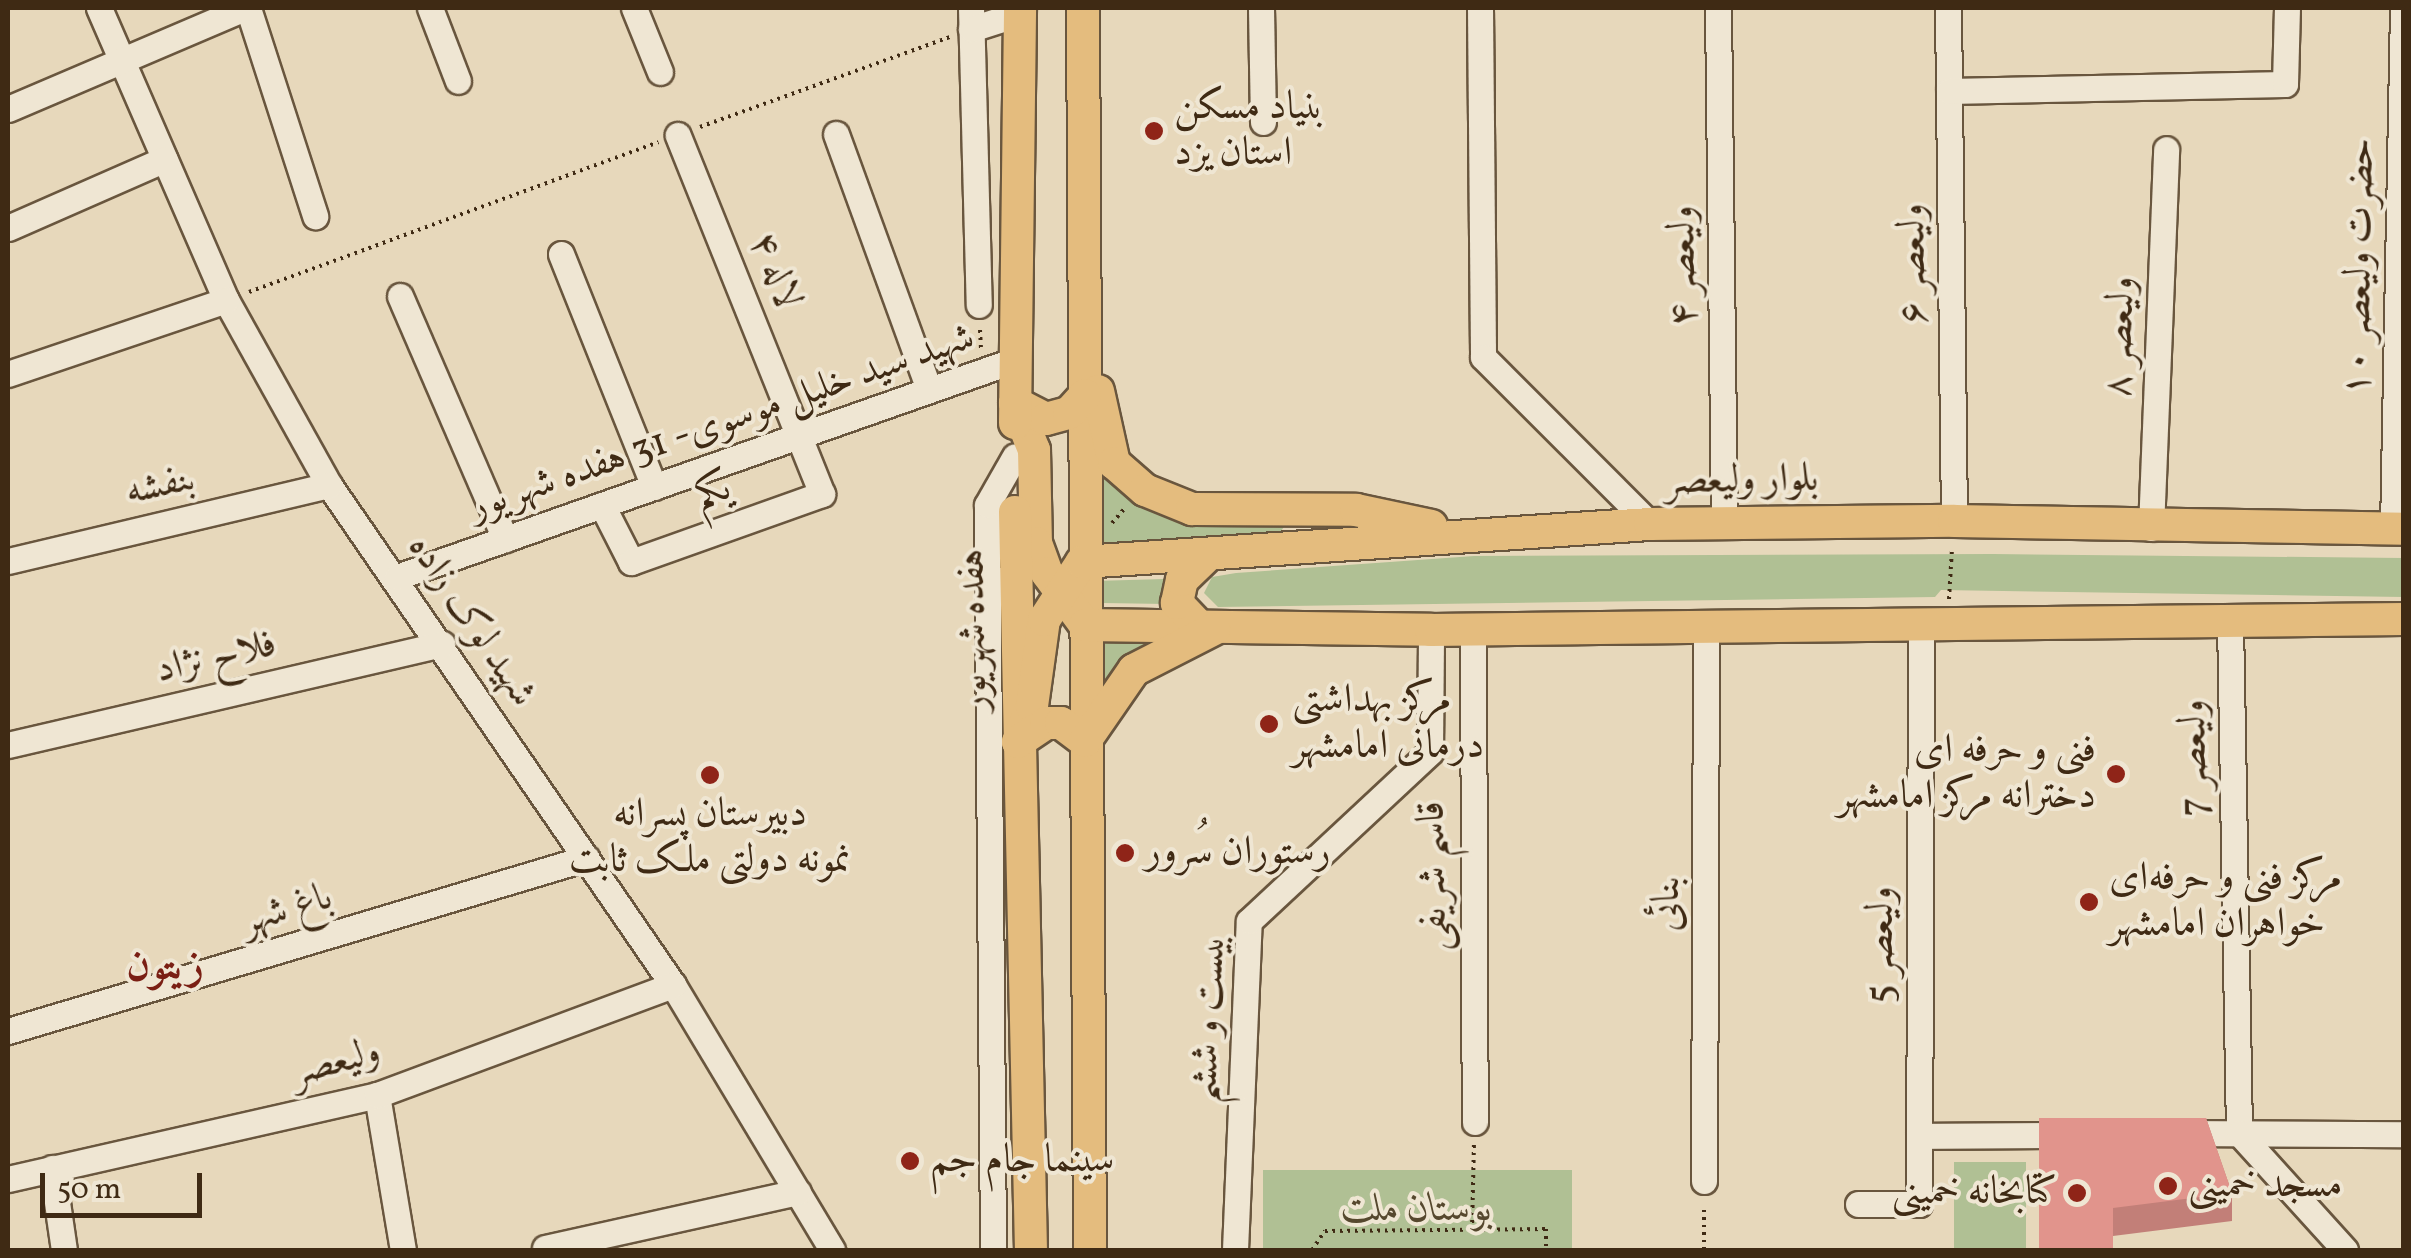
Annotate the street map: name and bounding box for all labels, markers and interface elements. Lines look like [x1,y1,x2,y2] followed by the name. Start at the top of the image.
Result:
[1174,84,1324,178] place label: بنیاد مسکن استان یزد
[1143,120,1165,142] marker: بنیاد مسکن استان یزد
[2334,137,2386,397] street label: حضرت ولیعصر ۱۰
[1889,203,1939,325] street label: ولیعصر ۶
[1659,205,1709,327] street label: ولیعصر ۴
[737,225,811,317] street label: لاله ۴
[2095,276,2147,398] street label: ولیعصر ۸
[463,314,981,532] street label: شهید سید خلیل موسوی- 31 هفده شهریور
[121,455,199,517] street label: بنفشه
[1665,456,1819,506] street label: بلوار ولیعصر
[688,464,738,522] street label: یکم
[396,526,546,716] street label: شهید لوک زاده
[949,548,999,712] street label: هفده شهریور
[151,621,281,695] street label: فلاح نژاد
[1292,677,1484,771] place label: مرکز بهداشتی درمانی امامشهر
[2170,699,2220,817] street label: ولیعصر 7
[1256,711,1282,737] marker: مرکز بهداشتی درمانی امامشهر
[1837,727,2096,821] place label: فنی و حرفه ای دخترانه مرکز امامشهر
[2105,763,2127,785] marker: فنی و حرفه ای دخترانه مرکز امامشهر
[699,764,721,786] marker: دبیرستان پسرانه نمونه دولتی ملک ثابت
[569,791,851,885] place label: دبیرستان پسرانه نمونه دولتی ملک ثابت
[1409,801,1459,951] street label: قاسم شریفی
[1145,829,1331,877] place label: رستوران سُرور
[1114,842,1136,864] marker: رستوران سُرور
[2109,855,2342,949] place label: مرکز فنی و حرفه‌ای خواهران امامشهر
[236,874,338,946] street label: باغ شهر
[1644,876,1692,932] street label: بنائی
[1858,886,1906,1004] street label: ولیعصر 5
[2078,891,2100,913] marker: مرکز فنی و حرفه‌ای خواهران امامشهر
[1181,933,1237,1105] street label: بیست و ششم
[126,943,204,993] district label: زیتون
[286,1028,386,1098] street label: ولیعصر
[930,1137,1114,1185] place label: سینما جام جم
[899,1150,921,1172] marker: سینما جام جم
[45,1153,208,1215] scale bar
[2188,1162,2343,1210] place label: مسجد خمینی
[57,1169,121,1211] text: 50 m
[1891,1169,2057,1217] place label: کتابخانه خمینی
[2157,1175,2179,1197] marker: مسجد خمینی
[2066,1182,2088,1204] marker: کتابخانه خمینی
[1341,1186,1493,1234] park label: بوستان ملت

